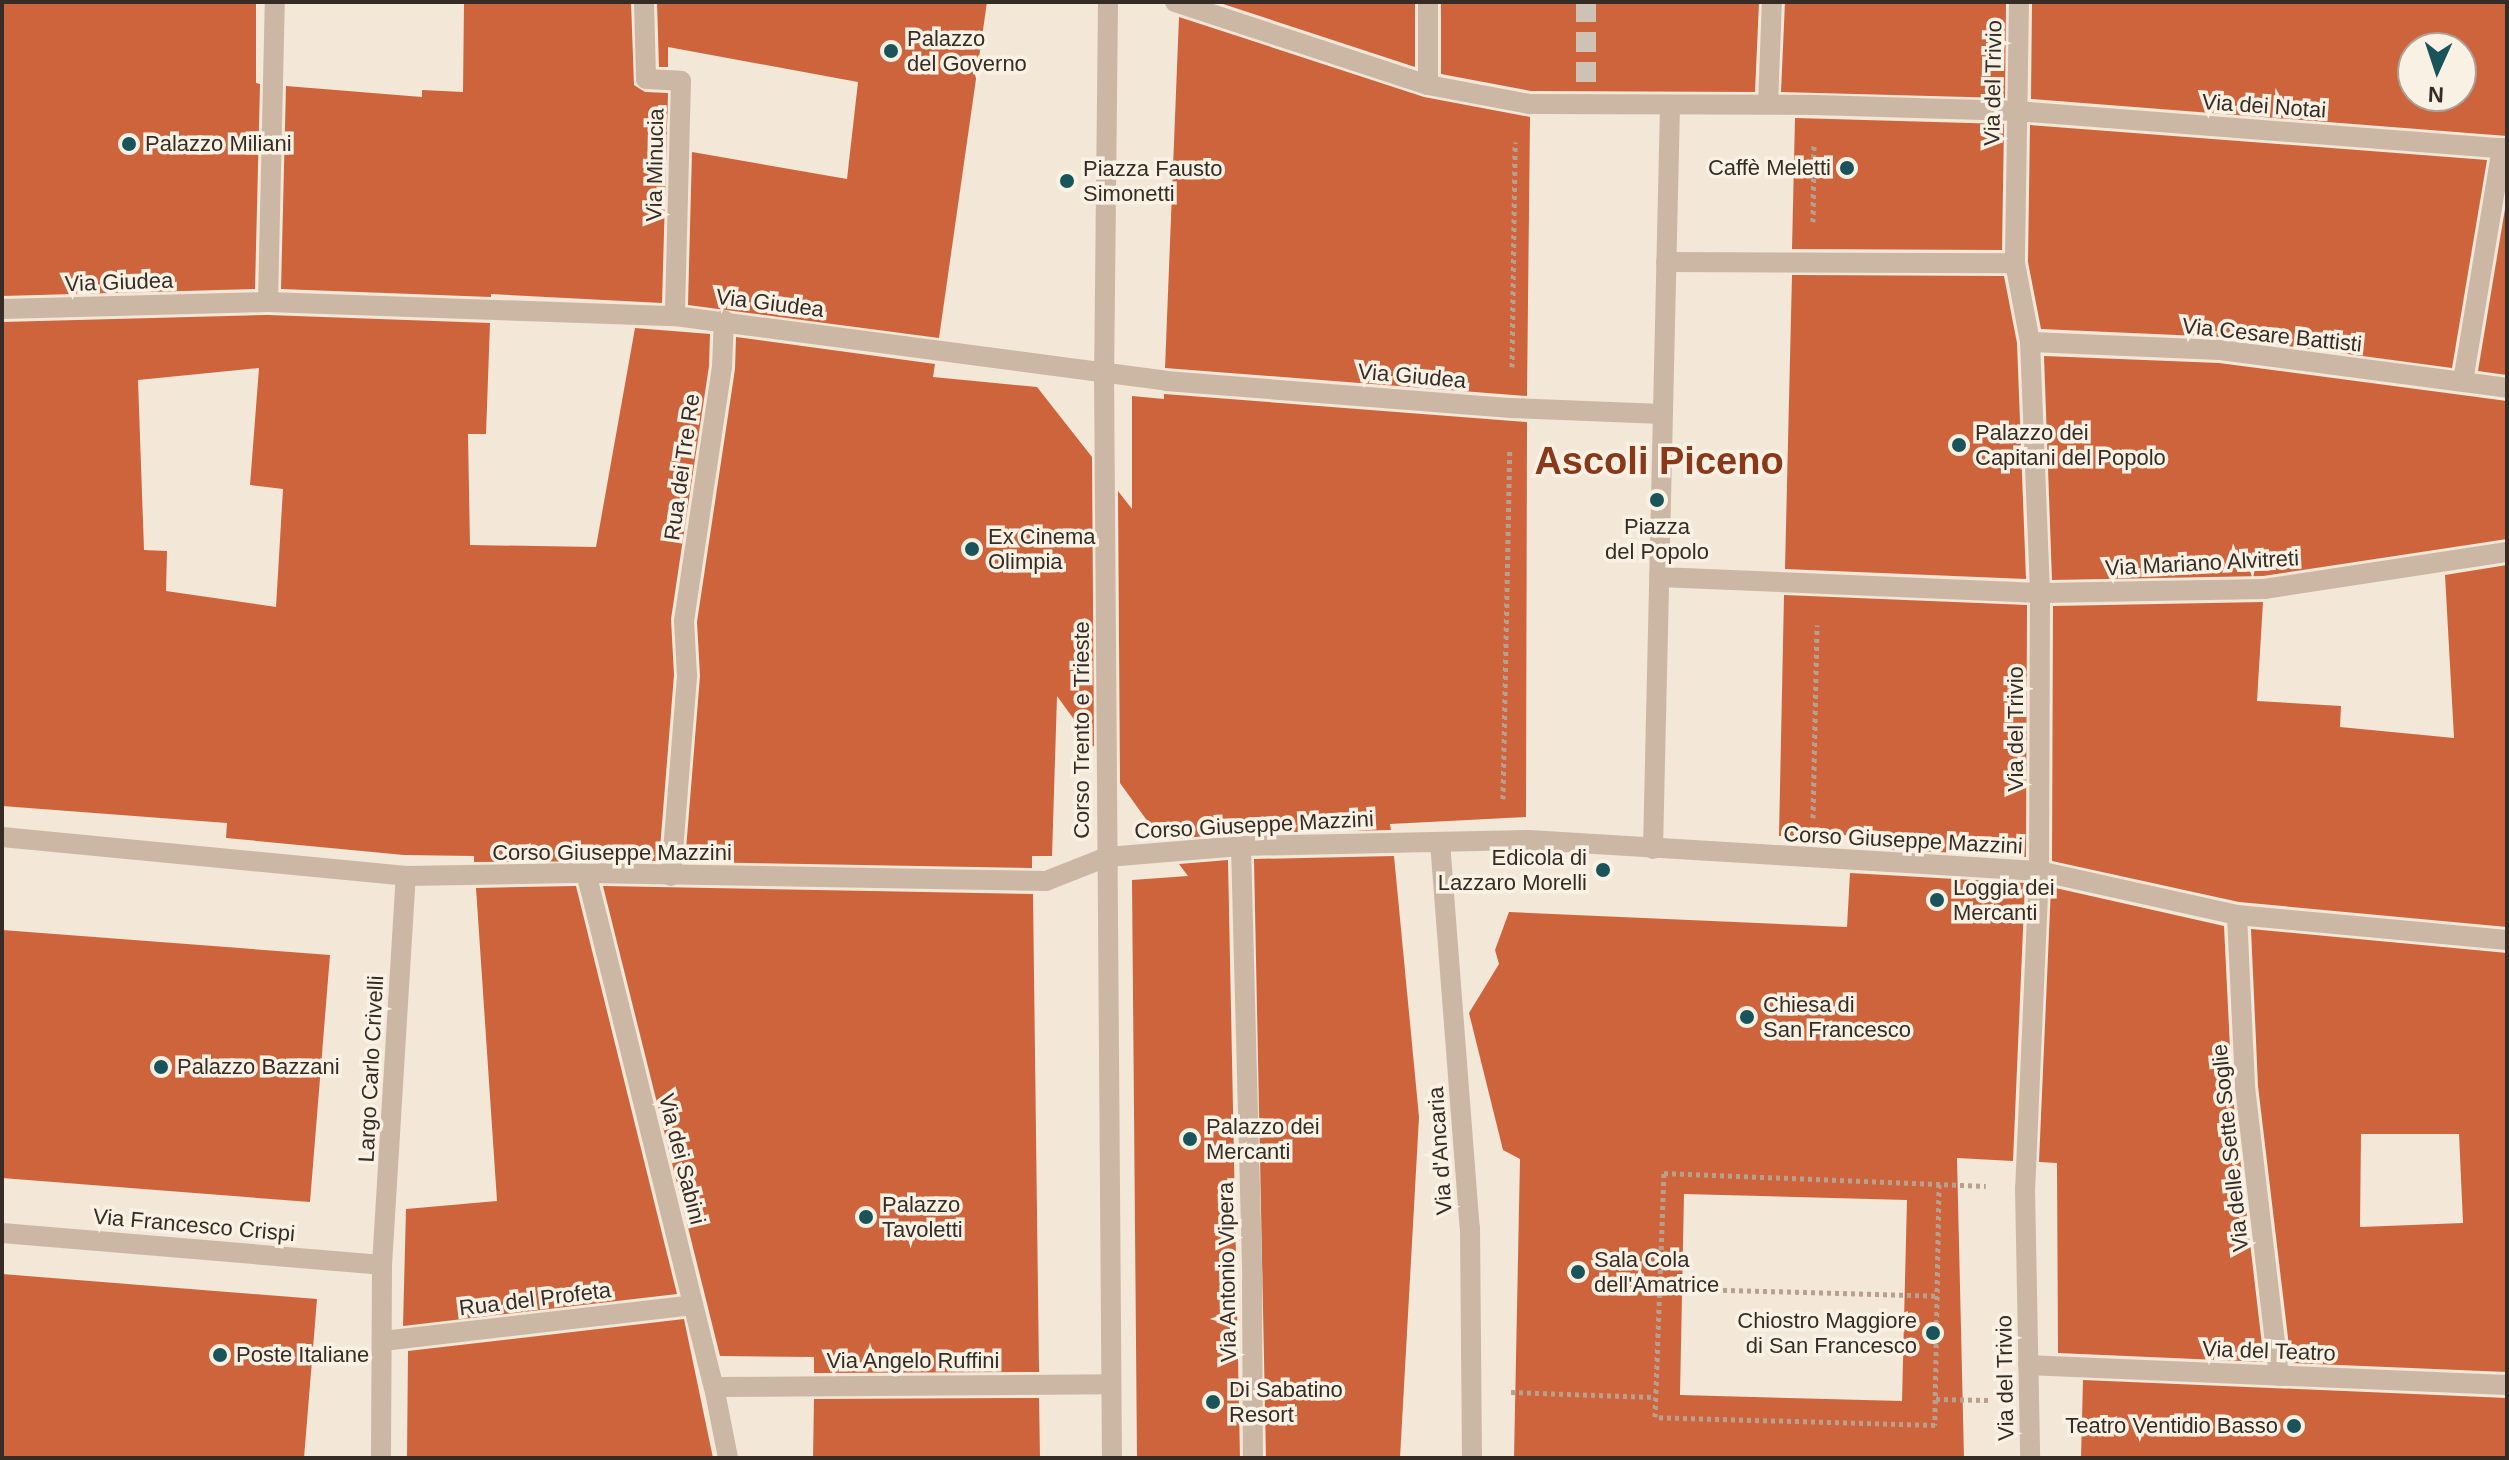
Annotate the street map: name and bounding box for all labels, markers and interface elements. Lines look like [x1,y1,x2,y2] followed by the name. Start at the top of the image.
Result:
[1979,20,2007,146] street label: Via del Trivio
[907,25,1027,76] place label: Palazzo del Governo
[2397,32,2477,112] north arrow
[882,42,900,60] marker: Palazzo del Governo
[2427,82,2444,107] text: N
[2201,88,2327,124] street label: Via dei Notai
[641,108,669,222] street label: Via Minucia
[145,131,292,157] place label: Palazzo Miliani
[120,135,138,153] marker: Palazzo Miliani
[1083,155,1222,206] place label: Piazza Fausto Simonetti
[1708,155,1831,181] place label: Caffè Meletti
[1838,159,1856,177] marker: Caffè Meletti
[1058,172,1076,190] marker: Piazza Fausto Simonetti
[64,267,174,297] street label: Via Giudea
[715,283,825,323] street label: Via Giudea
[2181,312,2363,358] street label: Via Cesare Battisti
[1357,358,1467,394] street label: Via Giudea
[659,392,705,542] street label: Rua dei Tre Re
[1975,419,2166,470] place label: Palazzo dei Capitani del Popolo
[1950,436,1968,454] marker: Palazzo dei Capitani del Popolo
[1534,439,1784,485] district label: Ascoli Piceno
[1648,491,1666,509] marker: Piazza del Popolo
[1605,513,1709,564] place label: Piazza del Popolo
[988,523,1096,574] place label: Ex Cinema Olimpia
[963,540,981,558] marker: Ex Cinema Olimpia
[2104,545,2300,581] street label: Via Mariano Alvitreti
[1069,621,1095,839] street label: Corso Trento e Trieste
[2003,666,2029,792] street label: Via del Trivio
[1134,806,1374,844] street label: Corso Giuseppe Mazzini
[1783,821,2023,859] street label: Corso Giuseppe Mazzini
[492,840,732,866] street label: Corso Giuseppe Mazzini
[1438,844,1587,896] place label: Edicola di Lazzaro Morelli
[1594,861,1612,879] marker: Edicola di Lazzaro Morelli
[1953,874,2055,926] place label: Loggia dei Mercanti
[1928,891,1946,909] marker: Loggia dei Mercanti
[353,975,389,1163] street label: Largo Carlo Crivelli
[1763,991,1911,1042] place label: Chiesa di San Francesco
[1738,1008,1756,1026] marker: Chiesa di San Francesco
[2206,1043,2254,1253] street label: Via delle Sette Soglie
[177,1054,340,1080] place label: Palazzo Bazzani
[152,1058,170,1076] marker: Palazzo Bazzani
[1422,1086,1458,1216] street label: Via d'Ancaria
[653,1091,711,1227] street label: Via dei Sabini
[1206,1113,1320,1164] place label: Palazzo dei Mercanti
[1181,1130,1199,1148] marker: Palazzo dei Mercanti
[1212,1181,1242,1363] street label: Via Antonio Vipera
[882,1191,963,1242] place label: Palazzo Tavoletti
[92,1203,296,1247] street label: Via Francesco Crispi
[857,1208,875,1226] marker: Palazzo Tavoletti
[1594,1246,1719,1298] place label: Sala Cola dell'Amatrice
[1569,1263,1587,1281] marker: Sala Cola dell'Amatrice
[458,1277,612,1321] street label: Rua del Profeta
[1737,1307,1917,1358] place label: Chiostro Maggiore di San Francesco
[1991,1315,2019,1441] street label: Via del Trivio
[1924,1324,1942,1342] marker: Chiostro Maggiore di San Francesco
[2202,1335,2336,1367] street label: Via del Teatro
[236,1342,369,1368] place label: Poste Italiane
[211,1346,229,1364] marker: Poste Italiane
[826,1348,1000,1374] street label: Via Angelo Ruffini
[1229,1376,1343,1428] place label: Di Sabatino Resort
[1204,1393,1222,1411] marker: Di Sabatino Resort
[2065,1413,2278,1439] place label: Teatro Ventidio Basso
[2285,1417,2303,1435] marker: Teatro Ventidio Basso

